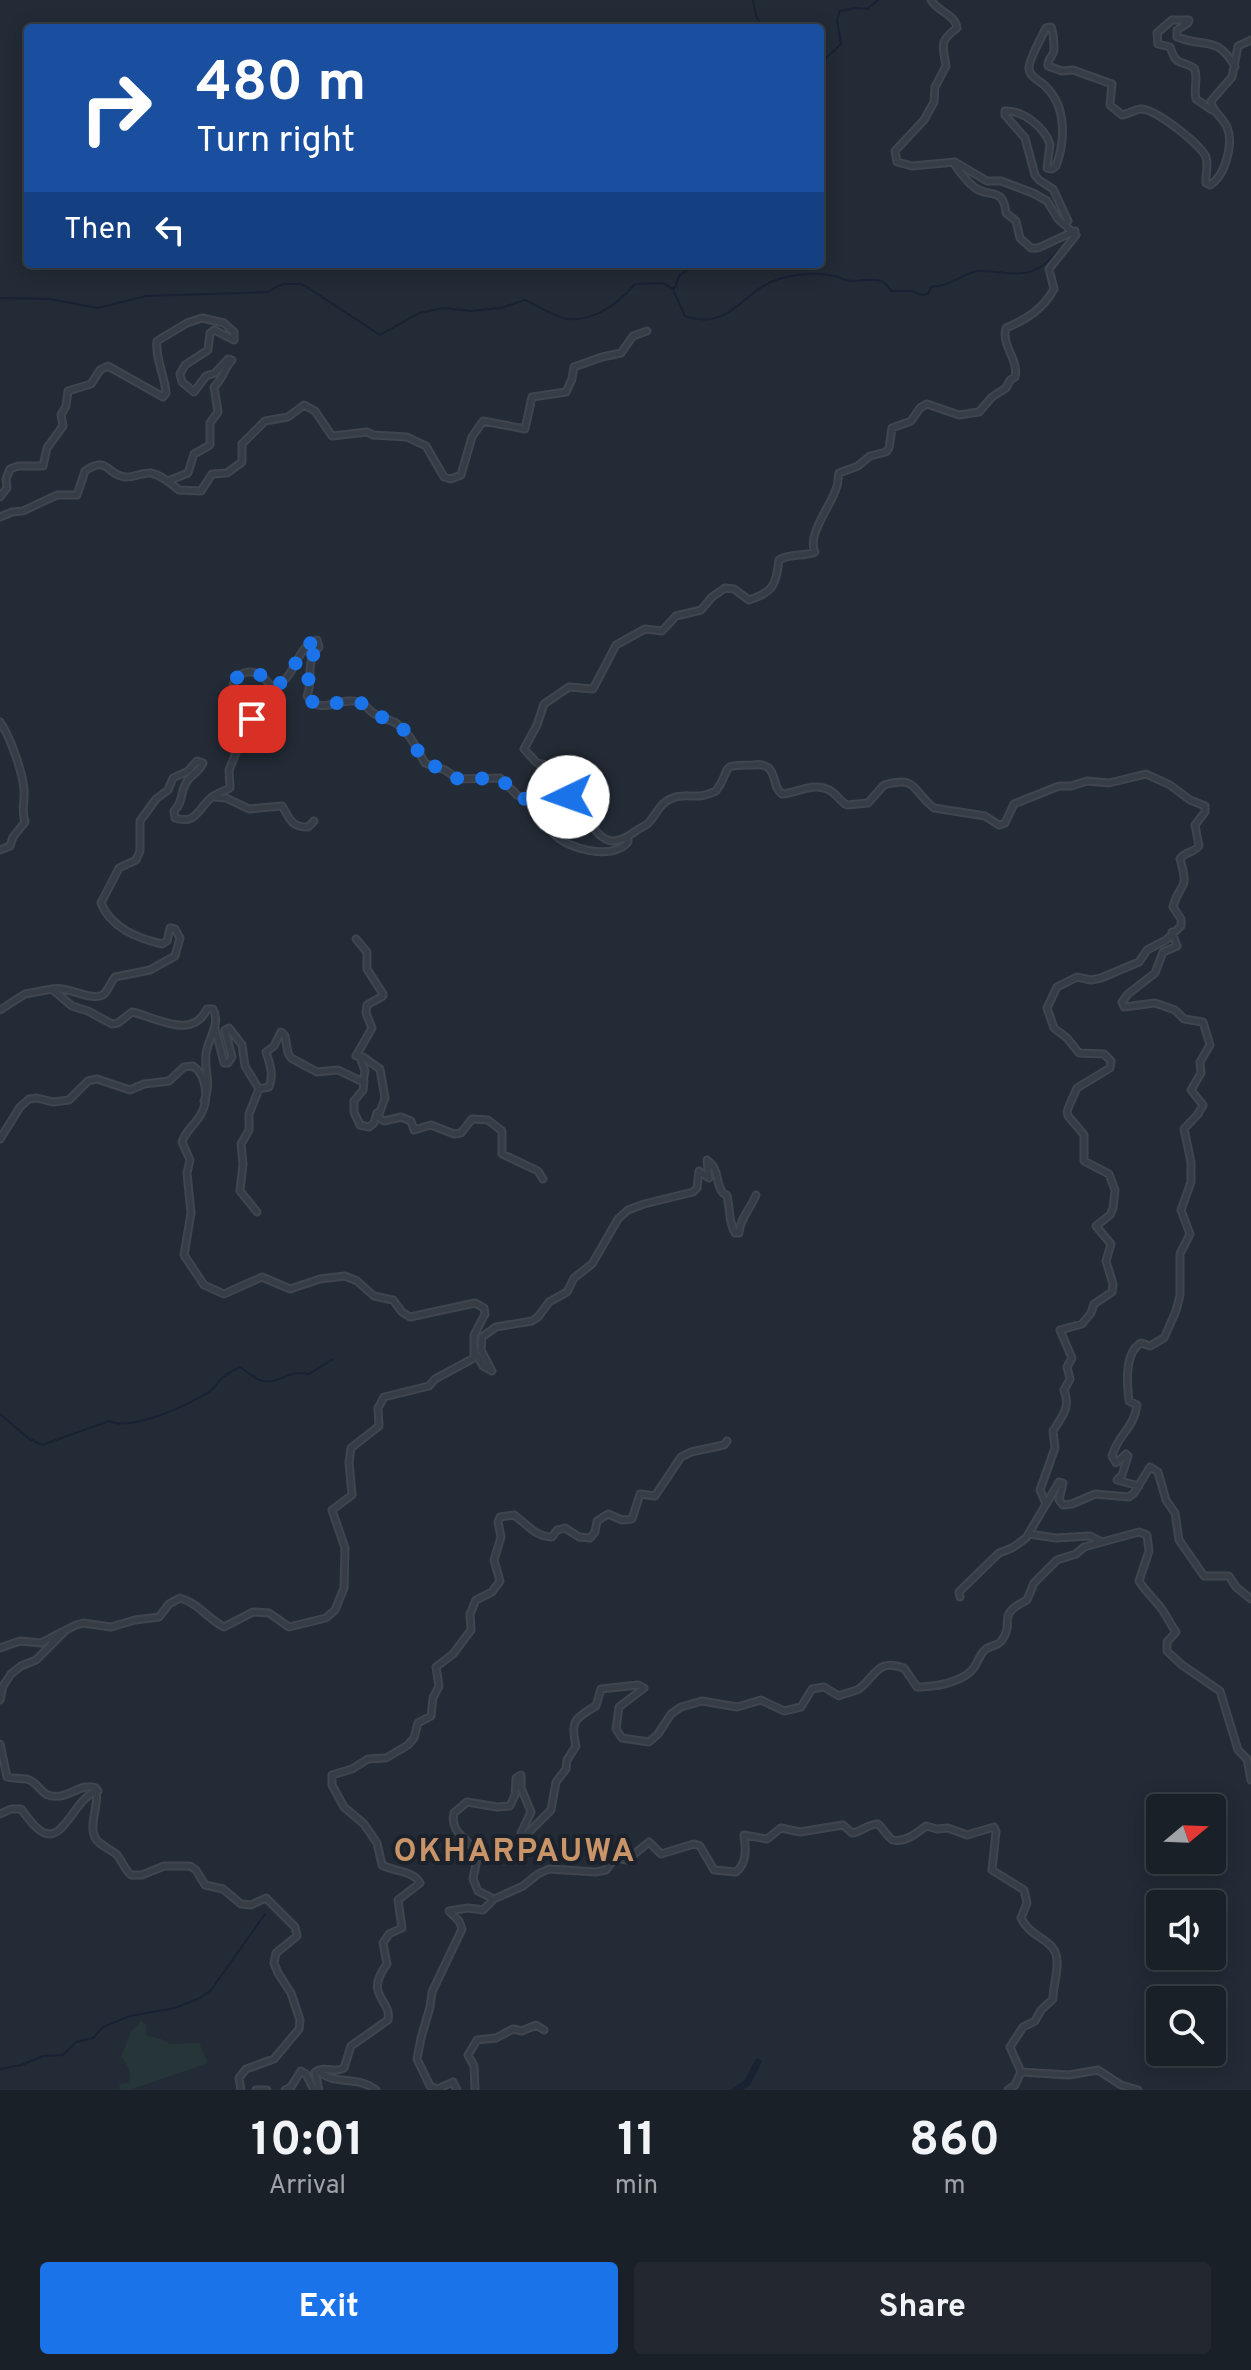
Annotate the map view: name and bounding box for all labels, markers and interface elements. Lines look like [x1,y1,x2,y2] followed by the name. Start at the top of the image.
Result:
[196,50,366,120] text: 480 m
[64,56,168,160] icon: right
[196,119,355,165] text: Turn right
[148,208,192,252] icon: left
[64,212,132,249] text: Then
[218,685,286,753] pin
[230,697,274,741] icon: arrive
[526,755,610,839] position arrow
[1146,1794,1226,1874] north arrow
[1146,1794,1226,2066] map controls
[393,1833,637,1873] district label: OKHARPAUWA
[1146,1890,1226,1970] button: sound
[1146,1986,1226,2066] button: search
[251,2112,364,2172] text: 10:01
[617,2112,656,2172] text: 11
[909,2112,1000,2172] text: 860
[269,2170,346,2203] text: Arrival
[615,2170,658,2203] text: min
[944,2170,966,2203] text: m
[40,2262,618,2354] button: Exit
[634,2262,1211,2354] button: Share

